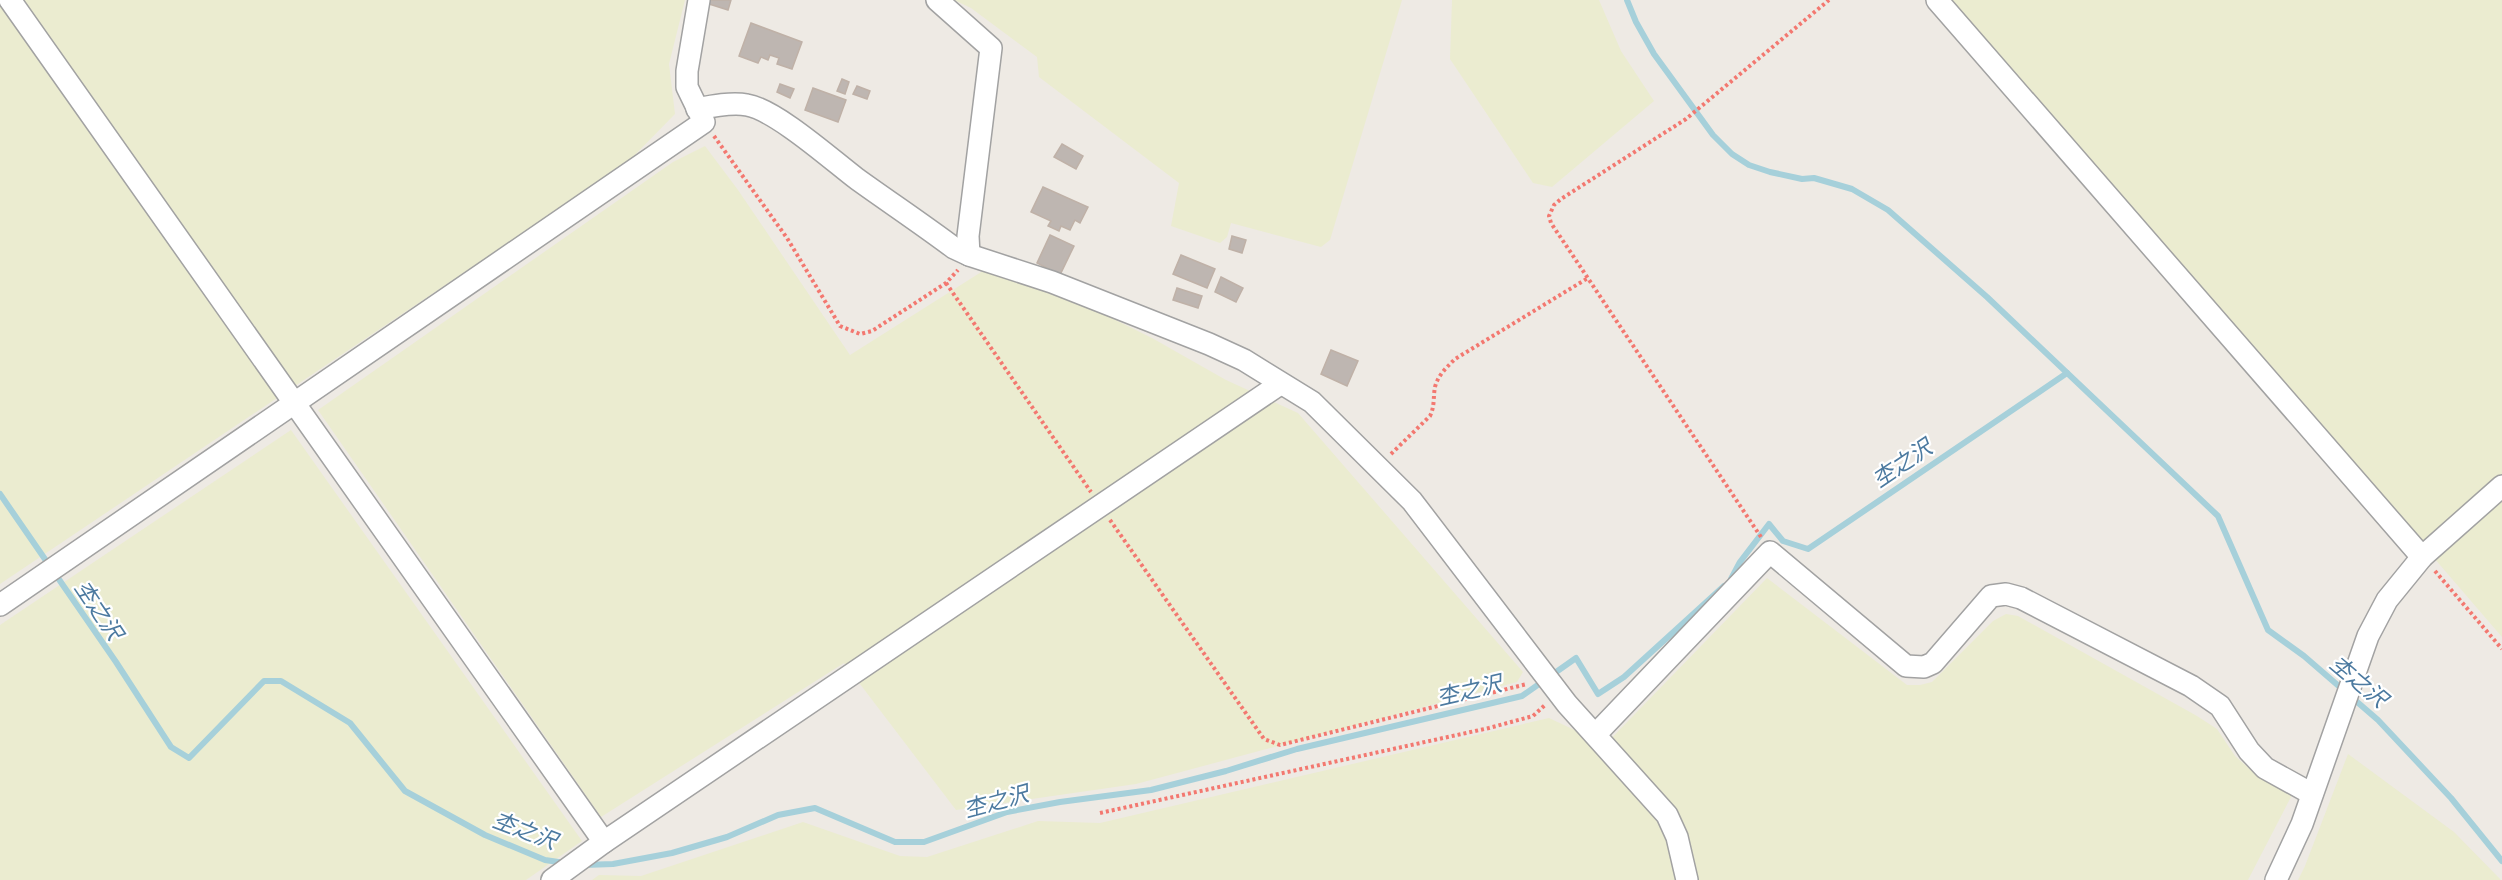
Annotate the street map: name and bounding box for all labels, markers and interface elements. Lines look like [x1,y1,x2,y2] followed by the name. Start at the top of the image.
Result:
[1866,430,1940,494] water label: 杢之沢
[68,574,132,648] water label: 杢之沢
[2324,648,2396,716] water label: 杢之沢
[1433,667,1507,712] water label: 杢之沢
[960,777,1035,824] water label: 杢之沢
[489,804,564,857] water label: 杢之沢

